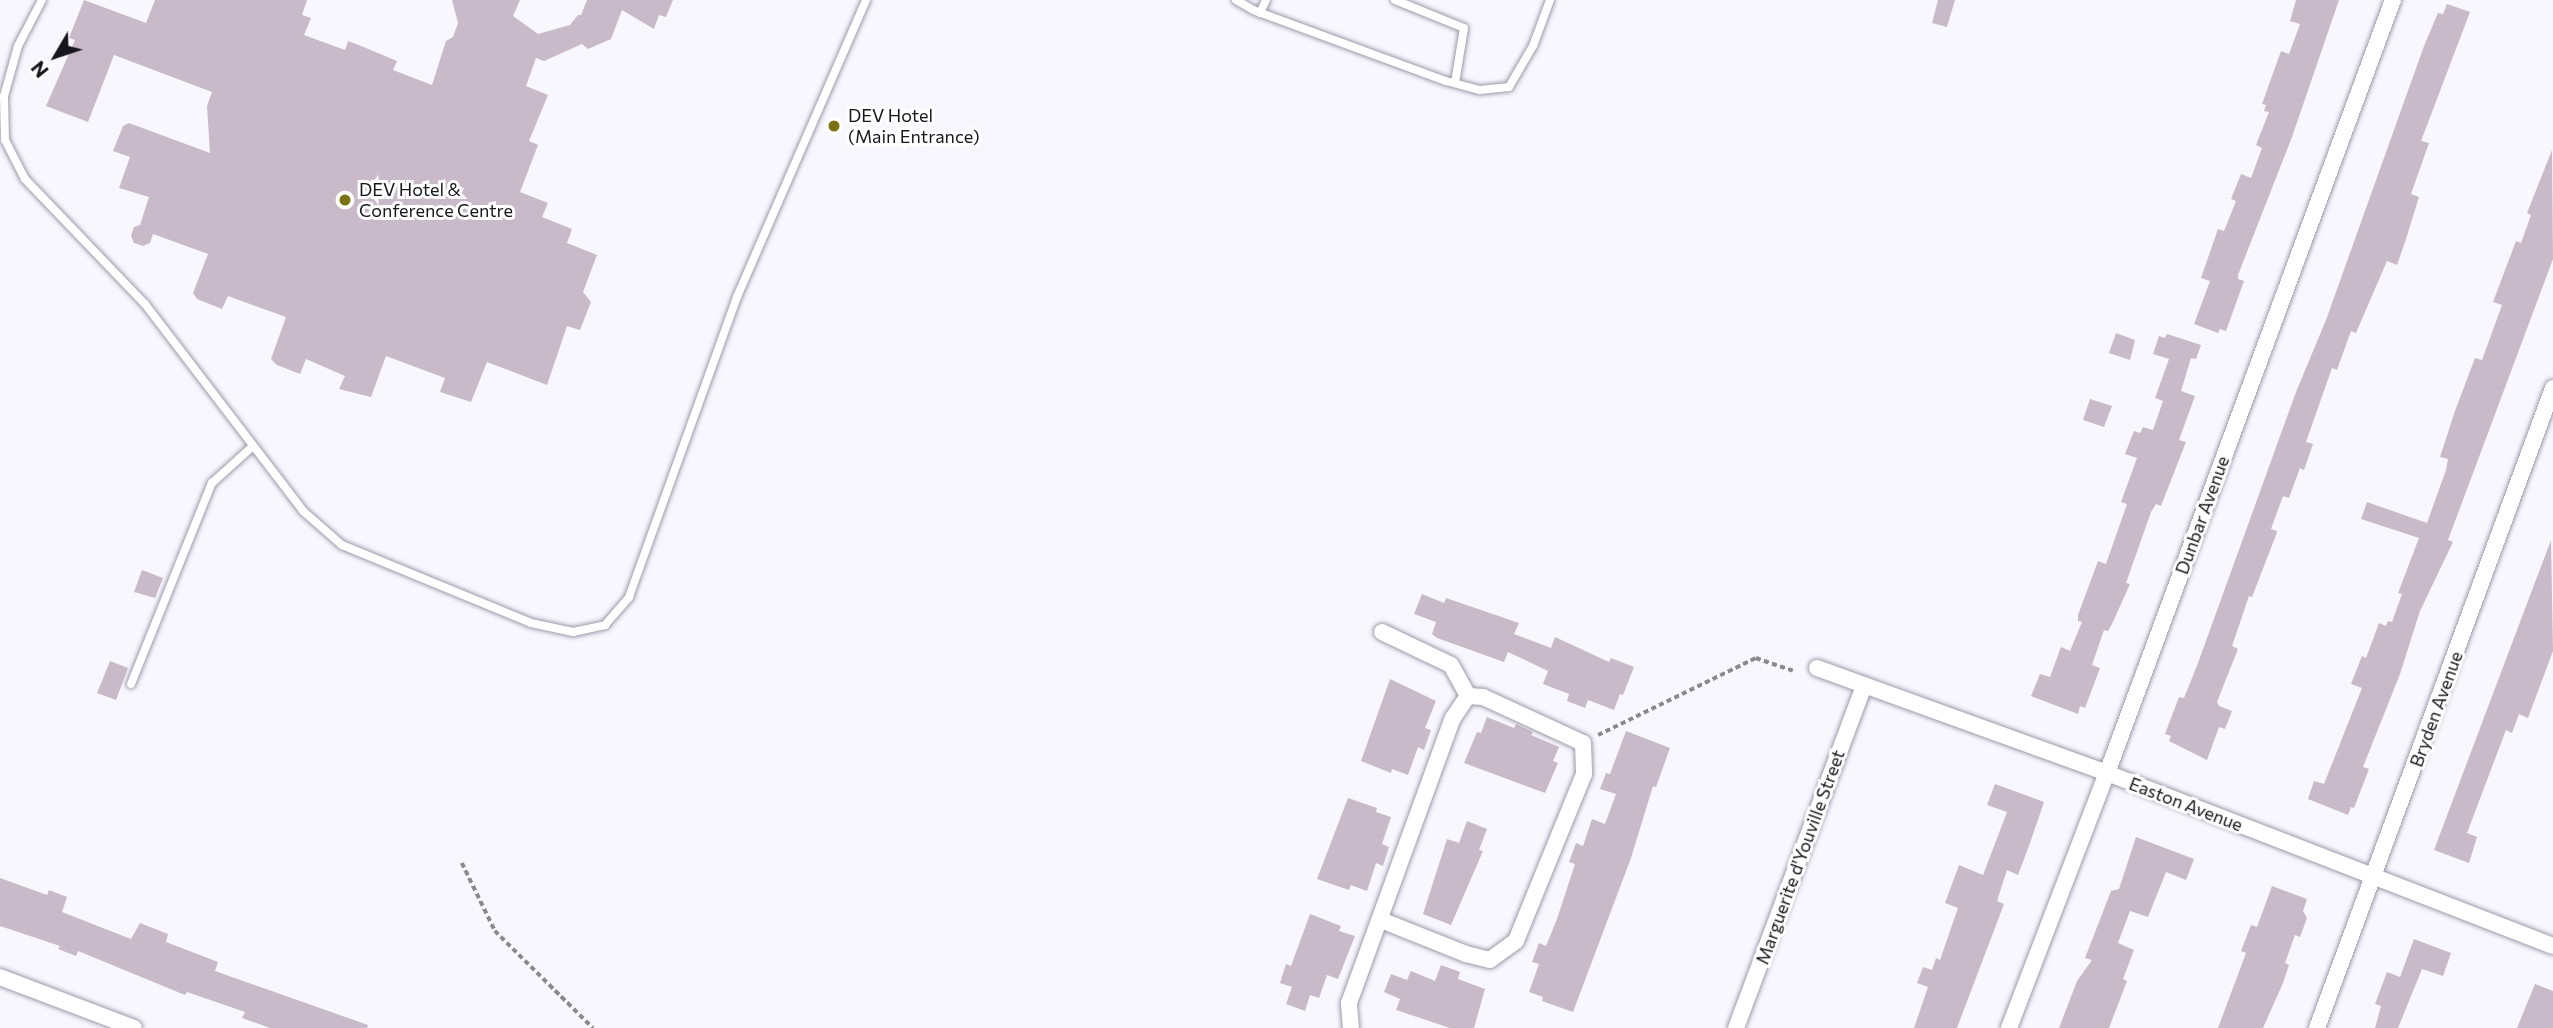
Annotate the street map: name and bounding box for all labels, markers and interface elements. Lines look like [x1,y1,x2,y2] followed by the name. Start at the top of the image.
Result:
[21,21,91,91] north arrow
[26,57,53,82] text: N
[848,105,980,148] place label: DEV Hotel (Main Entrance)
[826,118,842,134] marker: DEV Hotel (Main Entrance)
[359,179,513,222] place label: DEV Hotel & Conference Centre
[337,192,353,208] marker: DEV Hotel & Conference Centre
[2171,453,2233,577] street label: Dunbar Avenue
[2405,648,2467,770] street label: Bryden Avenue
[1751,747,1849,967] street label: Marguerite d'Youville Street
[2126,772,2246,836] street label: Easton Avenue

